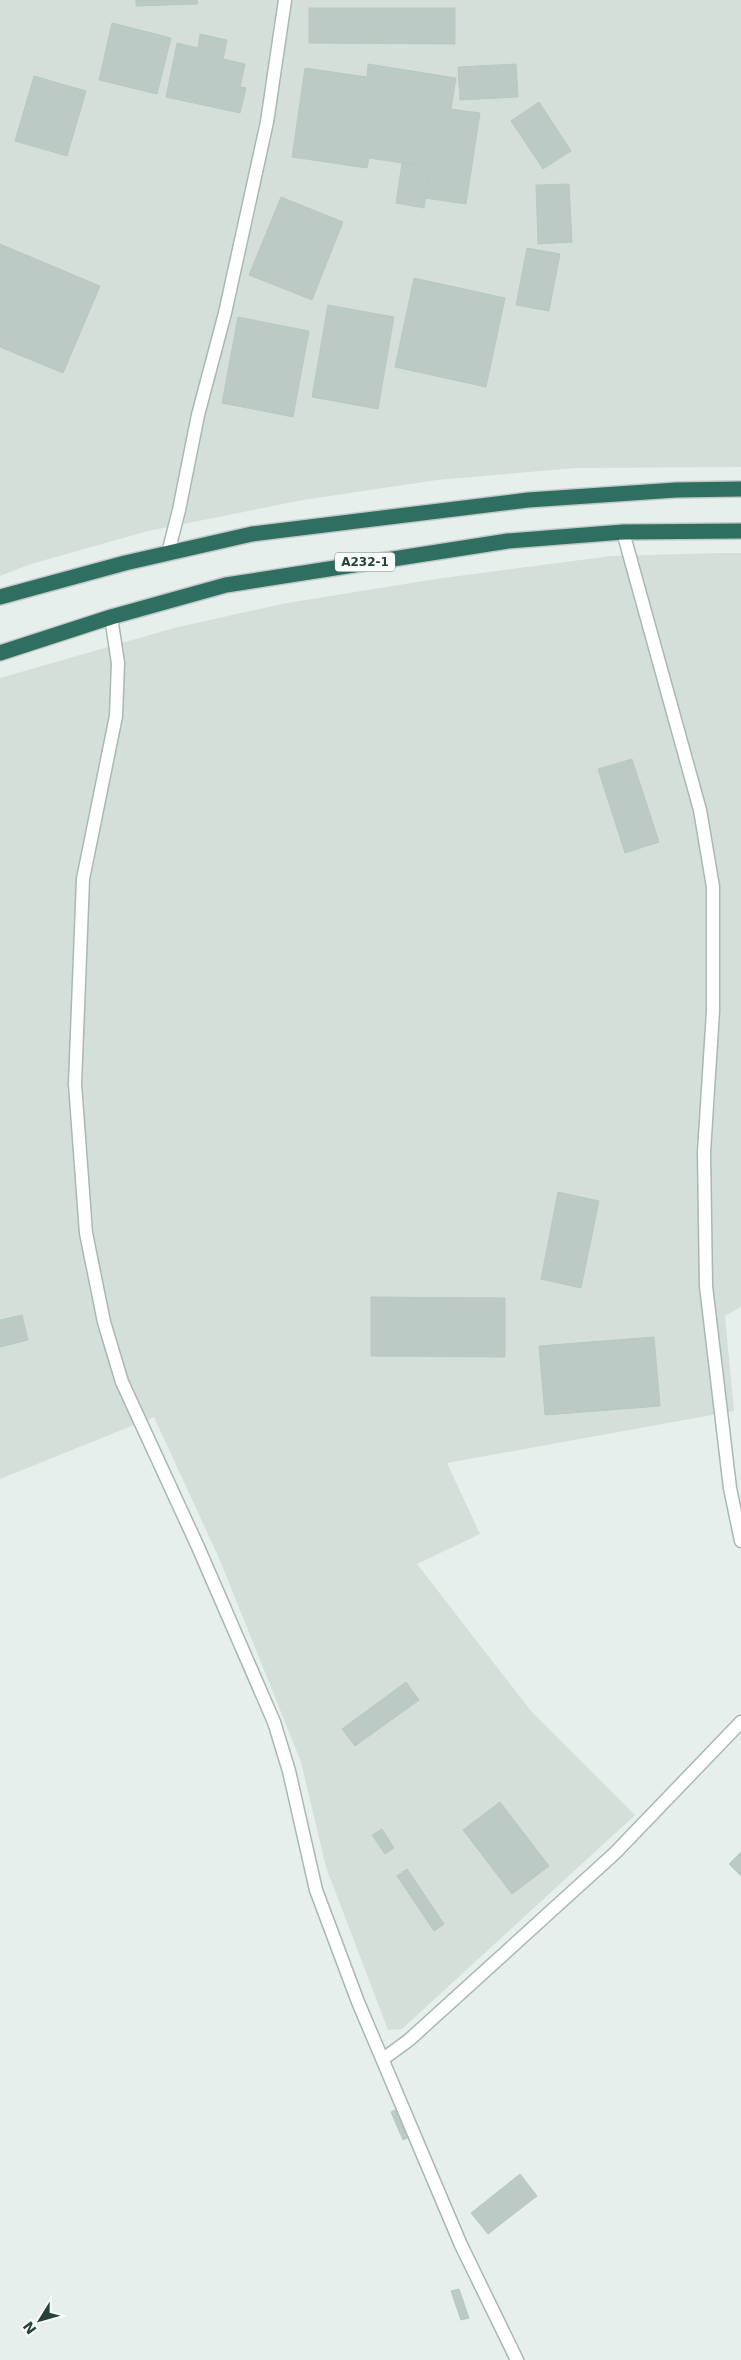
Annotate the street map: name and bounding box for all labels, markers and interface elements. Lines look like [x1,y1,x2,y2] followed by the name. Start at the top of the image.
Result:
[335,552,395,572] road number: A232-1
[15,2295,65,2345] north arrow
[20,2318,40,2337] text: N

